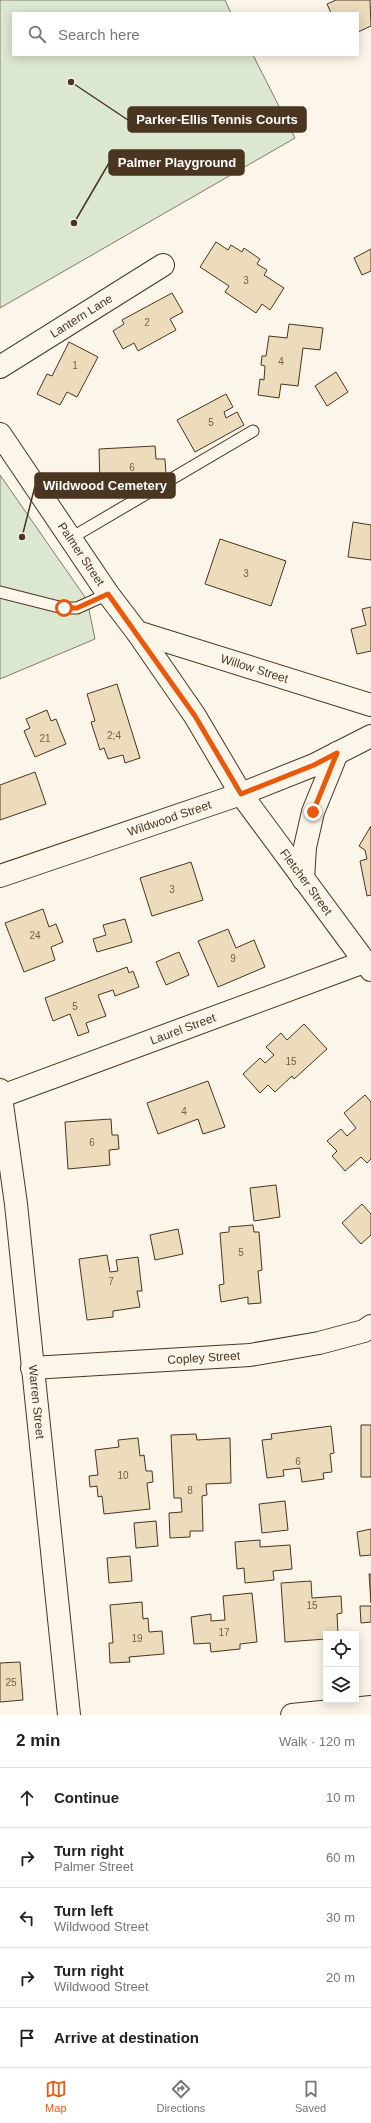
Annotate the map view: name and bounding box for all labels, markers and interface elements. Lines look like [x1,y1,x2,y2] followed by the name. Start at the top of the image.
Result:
[12,12,359,56] search box
[26,23,48,45] icon: search
[58,26,140,43] text: Search here
[128,107,306,132] callout: Parker-Ellis Tennis Courts
[136,112,298,127] text: Parker-Ellis Tennis Courts
[109,150,244,175] callout: Palmer Playground
[118,155,236,170] text: Palmer Playground
[243,275,249,286] house number: 3
[48,291,115,341] street label: Lantern Lane
[144,317,150,328] house number: 2
[278,356,284,367] house number: 4
[72,360,78,371] house number: 1
[208,417,214,428] house number: 5
[129,462,135,473] house number: 6
[35,473,175,498] callout: Wildwood Cemetery
[43,478,168,493] text: Wildwood Cemetery
[55,520,108,589] street label: Palmer Street
[243,568,249,579] house number: 3
[55,599,73,617] route start
[219,652,291,686] street label: Willow Street
[107,730,121,741] house number: 2;4
[39,733,51,744] house number: 21
[126,797,214,839] street label: Wildwood Street
[304,803,322,821] route end
[277,846,336,918] street label: Fletcher Street
[169,884,175,895] house number: 3
[29,930,41,941] house number: 24
[230,953,236,964] house number: 9
[72,1001,78,1012] house number: 5
[148,1010,218,1048] street label: Laurel Street
[285,1056,297,1067] house number: 15
[181,1106,187,1117] house number: 4
[89,1137,95,1148] house number: 6
[238,1247,244,1258] house number: 5
[108,1276,114,1287] house number: 7
[167,1349,241,1367] street label: Copley Street
[26,1364,47,1440] street label: Warren Street
[295,1456,301,1467] house number: 6
[117,1470,129,1481] house number: 10
[187,1485,193,1496] house number: 8
[306,1600,318,1611] house number: 15
[218,1627,230,1638] house number: 17
[323,1631,359,1703] map controls
[323,1631,359,1667] button: locate
[131,1633,143,1644] house number: 19
[323,1667,359,1703] button: layers
[5,1677,17,1688] house number: 25
[16,1731,60,1750] text: 2 min
[279,1734,355,1749] text: Walk · 120 m
[16,1787,38,1809] icon: ahead
[54,1789,119,1806] text: Continue
[326,1790,355,1805] text: 10 m
[54,1842,124,1859] text: Turn right
[16,1847,38,1869] icon: right
[326,1850,355,1865] text: 60 m
[54,1859,133,1874] text: Palmer Street
[54,1902,113,1919] text: Turn left
[16,1907,38,1929] icon: left
[326,1910,355,1925] text: 30 m
[54,1919,149,1934] text: Wildwood Street
[54,1962,124,1979] text: Turn right
[16,1967,38,1989] icon: right
[326,1970,355,1985] text: 20 m
[54,1979,149,1994] text: Wildwood Street
[16,2027,38,2049] icon: arrive
[54,2029,199,2046] text: Arrive at destination
[45,2078,67,2114] tab: Map
[156,2078,205,2114] tab: Directions
[295,2078,326,2114] tab: Saved

